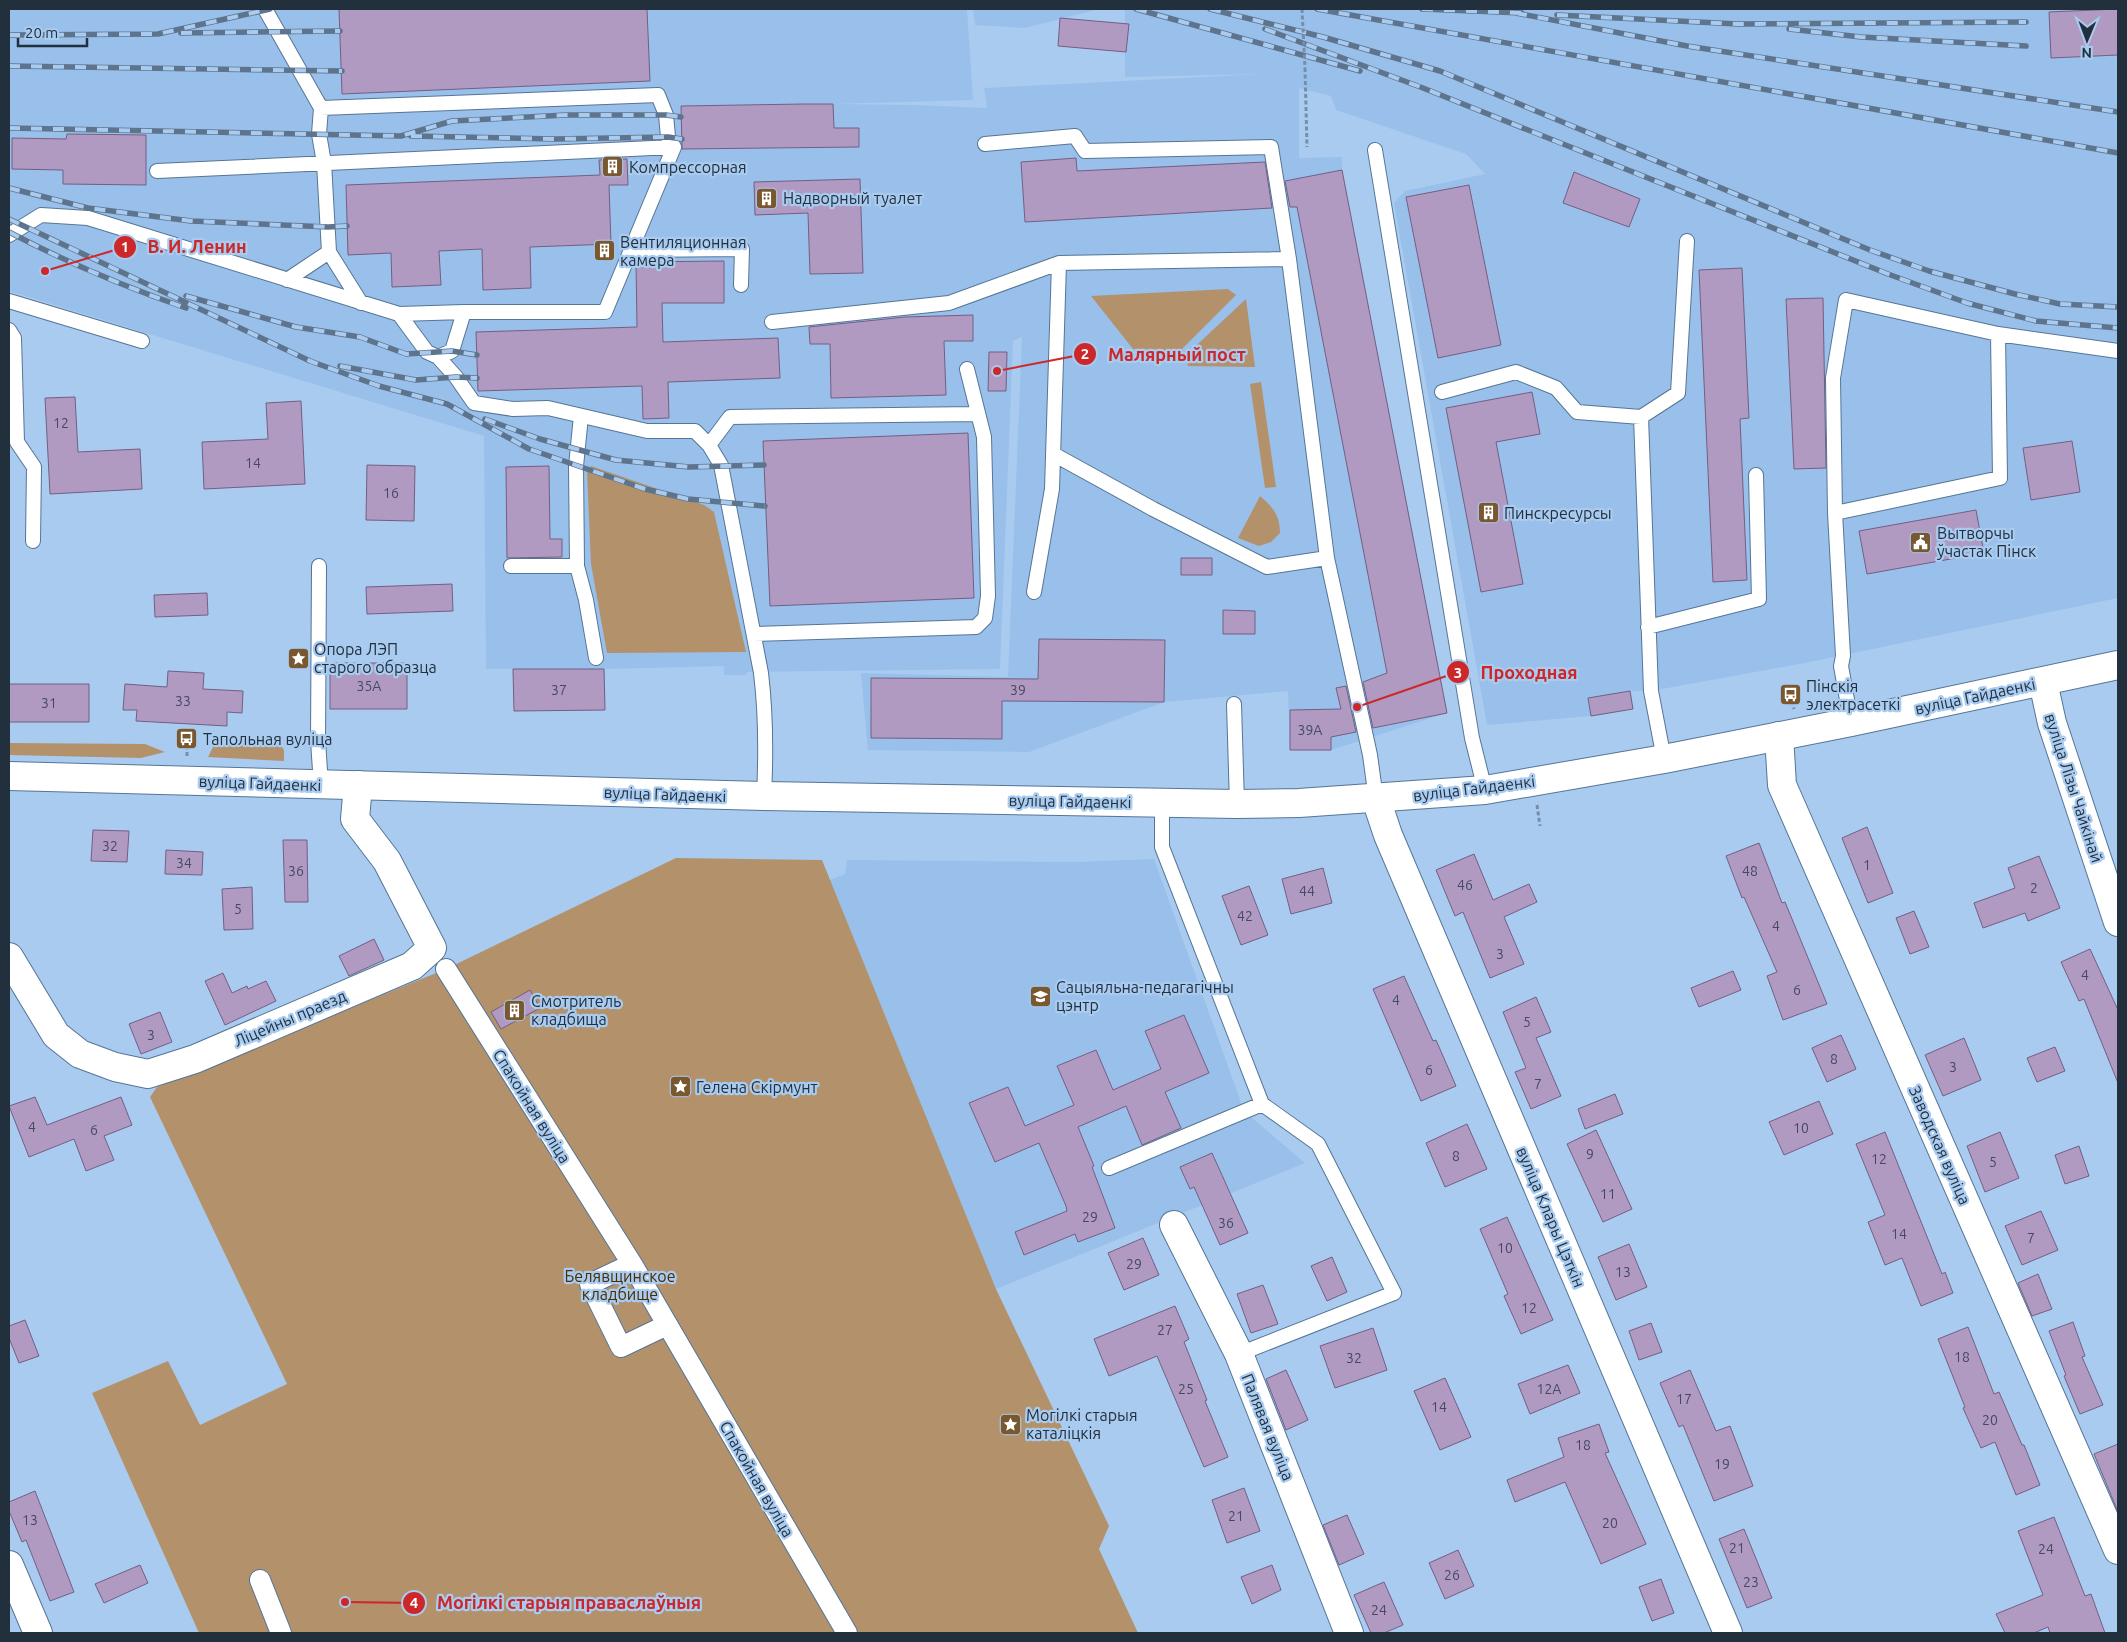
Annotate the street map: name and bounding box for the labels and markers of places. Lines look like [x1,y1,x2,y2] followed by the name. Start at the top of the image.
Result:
[601,155,625,179] building icon: Компрессорная
[629,158,747,176] place label: Компрессорная
[755,186,779,210] building icon: Надворный туалет
[783,189,922,207] place label: Надворный туалет
[112,230,256,263] callout: В. И. Ленин
[620,233,747,269] place label: Вентиляционная камера
[592,239,616,263] building icon: Вентиляционная камера
[1073,338,1256,371] callout: Малярный пост
[1476,501,1500,525] building icon: Пинскресурсы
[1504,504,1612,522] place label: Пинскресурсы
[1937,524,2036,560] place label: Вытворчы ўчастак Пінск
[1909,530,1933,554] public building icon: Вытворчы ўчастак Пінск
[314,640,437,676] place label: Опора ЛЭП старого образца
[286,646,310,670] place icon: Опора ЛЭП старого образца
[1446,656,1588,689] callout: Проходная
[1806,677,1900,713] place label: Пінскія электрасеткі
[1778,683,1802,707] bus stop icon: Пінскія электрасеткі
[175,727,199,751] bus stop icon: Тапольная вуліца
[203,730,333,748] place label: Тапольная вуліца
[1056,978,1234,1014] place label: Сацыяльна-педагагічны цэнтр
[1028,984,1052,1008] school or university icon: Сацыяльна-педагагічны цэнтр
[531,992,621,1028] place label: Смотритель кладбища
[503,998,527,1022] building icon: Смотритель кладбища
[668,1075,692,1099] place icon: Гелена Скірмунт
[696,1078,818,1096] place label: Гелена Скірмунт
[1026,1406,1138,1442] place label: Могілкі старыя каталіцкія
[998,1412,1022,1436] place icon: Могілкі старыя каталіцкія
[402,1586,711,1619] callout: Могілкі старыя праваслаўныя

